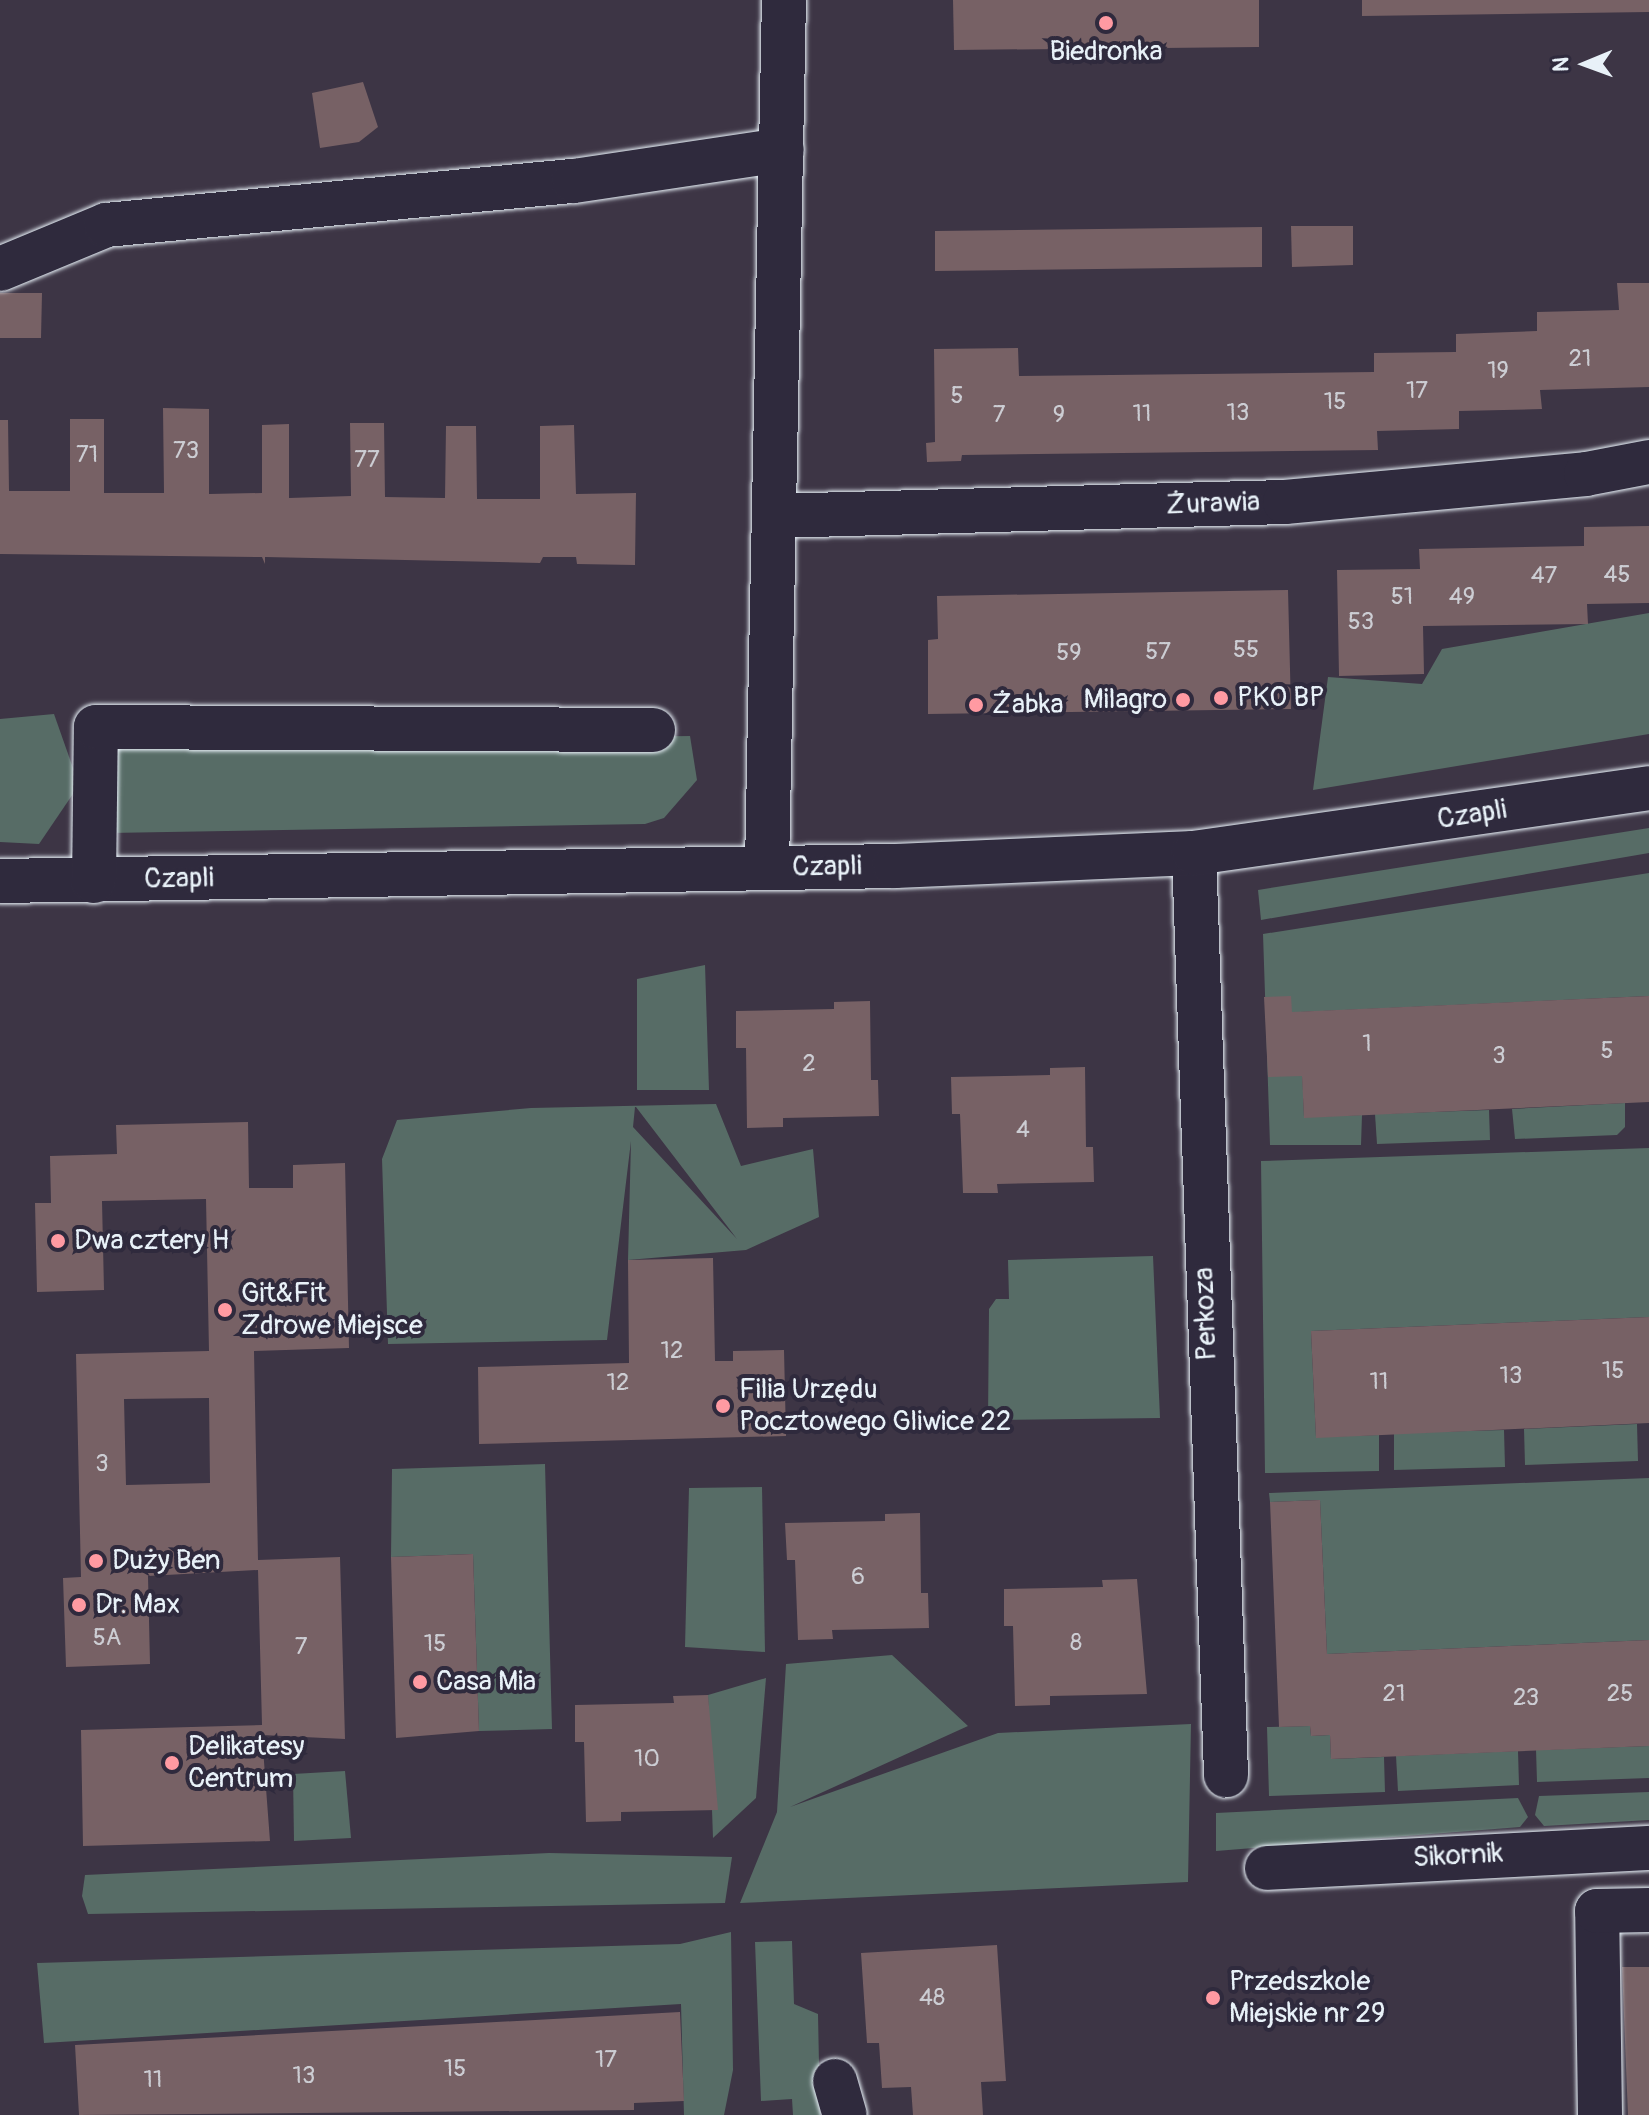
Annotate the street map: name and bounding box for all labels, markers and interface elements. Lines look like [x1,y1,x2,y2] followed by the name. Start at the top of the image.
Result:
[1097,14,1115,32] marker: Biedronka
[1545,24,1625,104] north arrow
[1049,35,1163,69] place label: Biedronka
[1547,57,1575,72] text: N
[1569,345,1591,373] house number: 21
[1487,357,1509,385] house number: 19
[1406,377,1428,405] house number: 17
[950,382,964,410] house number: 5
[1324,388,1346,416] house number: 15
[1227,399,1249,427] house number: 13
[1133,400,1151,428] house number: 11
[993,401,1005,429] house number: 7
[1053,401,1065,429] house number: 9
[173,437,199,465] house number: 73
[76,441,98,469] house number: 71
[354,446,380,474] house number: 77
[1165,486,1261,522] street label: Żurawia
[1604,561,1630,589] house number: 45
[1531,562,1557,590] house number: 47
[1391,583,1413,611] house number: 51
[1449,583,1475,611] house number: 49
[1348,608,1374,636] house number: 53
[1233,636,1259,664] house number: 55
[1145,638,1171,666] house number: 57
[1056,639,1082,667] house number: 59
[1237,681,1324,715] place label: PKO BP
[1084,683,1167,717] place label: Milagro
[992,688,1063,722] place label: Żabka
[1212,689,1230,707] marker: PKO BP
[1174,691,1192,709] marker: Milagro
[967,696,985,714] marker: Żabka
[1435,793,1509,837] street label: Czapli
[792,850,862,884] street label: Czapli
[144,862,214,896] street label: Czapli
[1362,1030,1372,1058] house number: 1
[1600,1037,1614,1065] house number: 5
[1492,1042,1506,1070] house number: 3
[802,1050,816,1078] house number: 2
[1016,1116,1030,1144] house number: 4
[74,1224,229,1258] place label: Dwa cztery H
[49,1232,67,1250] marker: Dwa cztery H
[1188,1267,1224,1361] street label: Perkoza
[241,1277,423,1343] place label: Git&Fit Zdrowe Miejsce
[216,1301,234,1319] marker: Git&Fit Zdrowe Miejsce
[661,1337,683,1365] house number: 12
[1602,1357,1624,1385] house number: 15
[1500,1362,1522,1390] house number: 13
[1370,1368,1388,1396] house number: 11
[607,1369,629,1397] house number: 12
[739,1373,1011,1439] place label: Filia Urzędu Pocztowego Gliwice 22
[714,1397,732,1415] marker: Filia Urzędu Pocztowego Gliwice 22
[95,1450,109,1478] house number: 3
[112,1544,221,1578] place label: Duży Ben
[87,1552,105,1570] marker: Duży Ben
[851,1563,865,1591] house number: 6
[95,1588,180,1622] place label: Dr. Max
[70,1596,88,1614] marker: Dr. Max
[93,1624,121,1652] house number: 5A
[1070,1629,1082,1657] house number: 8
[424,1630,446,1658] house number: 15
[295,1633,307,1661] house number: 7
[436,1665,536,1699] place label: Casa Mia
[411,1673,429,1691] marker: Casa Mia
[1383,1680,1405,1708] house number: 21
[1607,1680,1633,1708] house number: 25
[1513,1684,1539,1712] house number: 23
[188,1730,304,1796] place label: Delikatesy Centrum
[634,1745,660,1773] house number: 10
[163,1754,181,1772] marker: Delikatesy Centrum
[1412,1837,1504,1875] street label: Sikornik
[1229,1965,1385,2031] place label: Przedszkole Miejskie nr 29
[919,1984,945,2012] house number: 48
[1204,1989,1222,2007] marker: Przedszkole Miejskie nr 29
[595,2046,617,2074] house number: 17
[444,2055,466,2083] house number: 15
[293,2062,315,2090] house number: 13
[144,2066,162,2094] house number: 11

